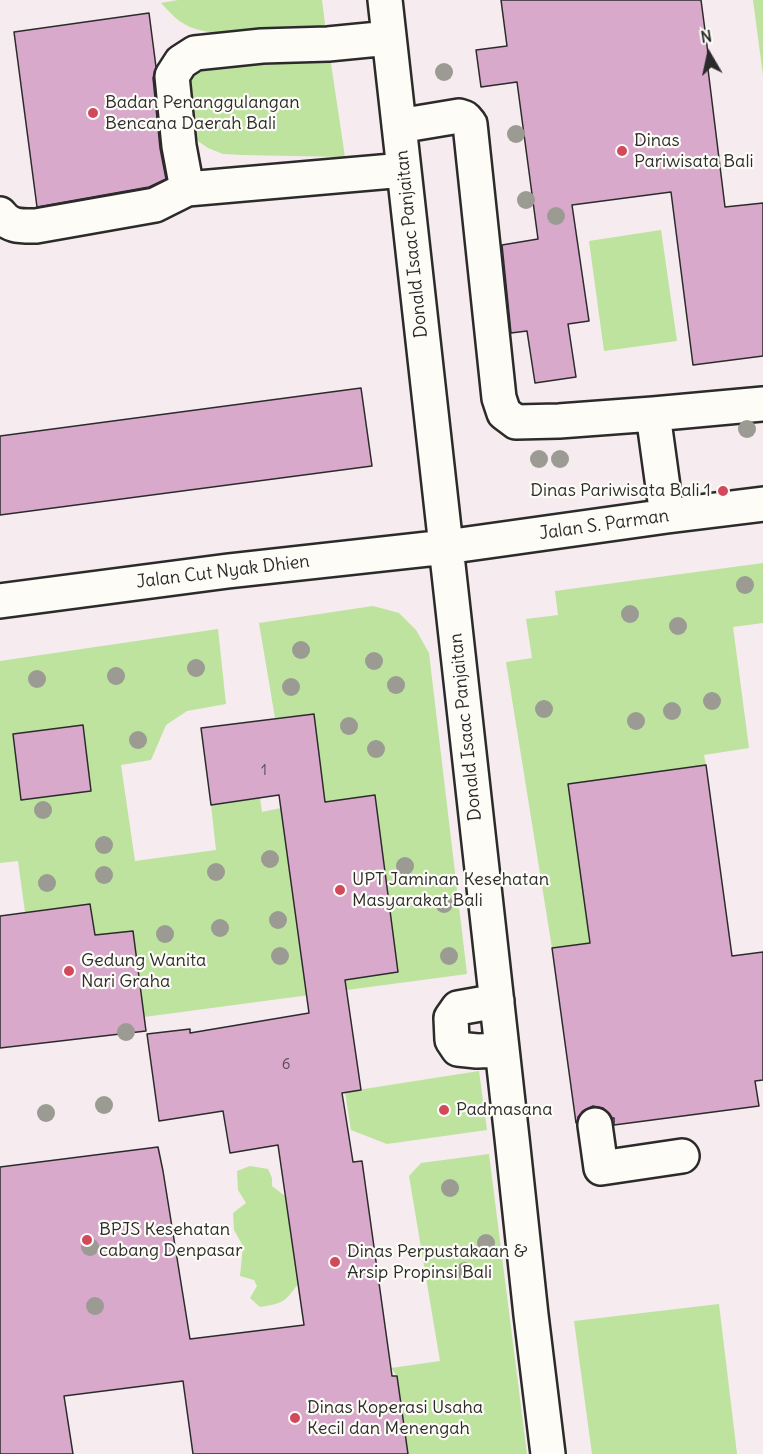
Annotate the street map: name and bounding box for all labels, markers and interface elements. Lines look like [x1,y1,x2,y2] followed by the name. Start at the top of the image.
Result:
[679,24,739,84] north arrow
[699,25,713,47] text: N
[105,92,300,134] place label: Badan Penanggulangan Bencana Daerah Bali
[86,106,100,120] marker: Badan Penanggulangan Bencana Daerah Bali
[634,130,753,172] place label: Dinas Pariwisata Bali
[615,144,629,158] marker: Dinas Pariwisata Bali
[391,149,433,339] street label: Donald Isaac Panjaitan
[530,480,711,502] place label: Dinas Pariwisata Bali 1
[716,484,730,498] marker: Dinas Pariwisata Bali 1
[538,505,670,545] street label: Jalan S. Parman
[135,551,311,593] street label: Jalan Cut Nyak Dhien
[445,632,487,822] street label: Donald Isaac Panjaitan
[261,762,267,780] house number: 1
[352,869,549,912] place label: UPT Jaminan Kesehatan Masyarakat Bali
[333,883,347,897] marker: UPT Jaminan Kesehatan Masyarakat Bali
[81,950,206,992] place label: Gedung Wanita Nari Graha
[62,964,76,978] marker: Gedung Wanita Nari Graha
[282,1056,290,1074] house number: 6
[456,1099,552,1121] place label: Padmasana
[437,1103,451,1117] marker: Padmasana
[99,1219,242,1262] place label: BPJS Kesehatan cabang Denpasar
[80,1233,94,1247] marker: BPJS Kesehatan cabang Denpasar
[347,1241,527,1284] place label: Dinas Perpustakaan & Arsip Propinsi Bali
[328,1255,342,1269] marker: Dinas Perpustakaan & Arsip Propinsi Bali
[307,1397,483,1440] place label: Dinas Koperasi Usaha Kecil dan Menengah
[288,1411,302,1425] marker: Dinas Koperasi Usaha Kecil dan Menengah

